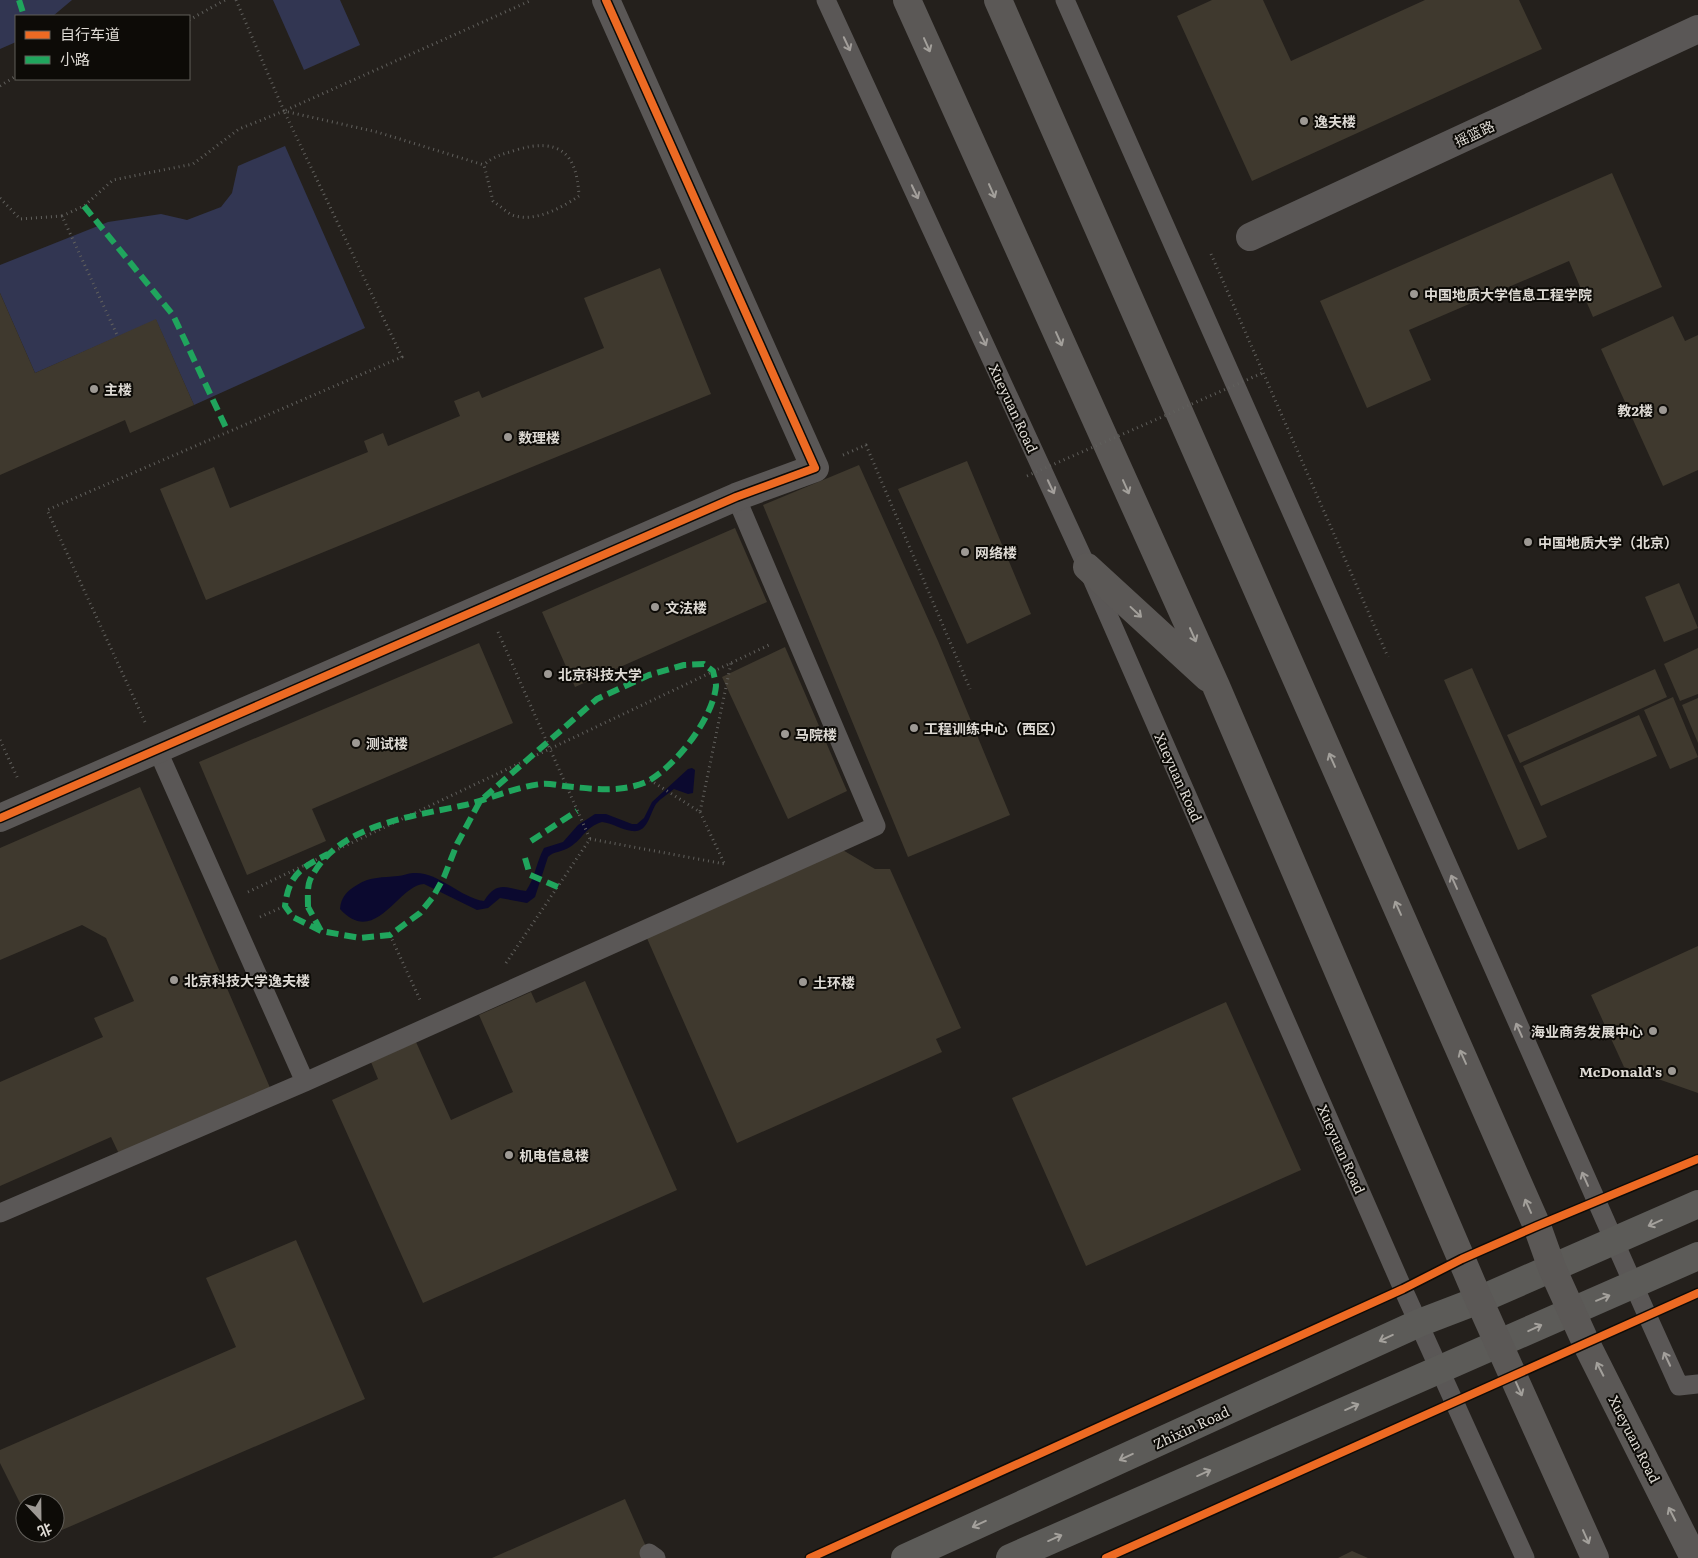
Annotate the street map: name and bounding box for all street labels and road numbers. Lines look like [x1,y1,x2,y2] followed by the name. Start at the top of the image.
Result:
[1451,115,1497,151] street label: 摇篮路
[985,360,1043,456] street label: Xueyuan Road
[1150,729,1208,825] street label: Xueyuan Road
[1313,1101,1371,1197] street label: Xueyuan Road
[1604,1392,1666,1487] street label: Xueyuan Road
[1150,1400,1233,1453] street label: Zhixin Road

